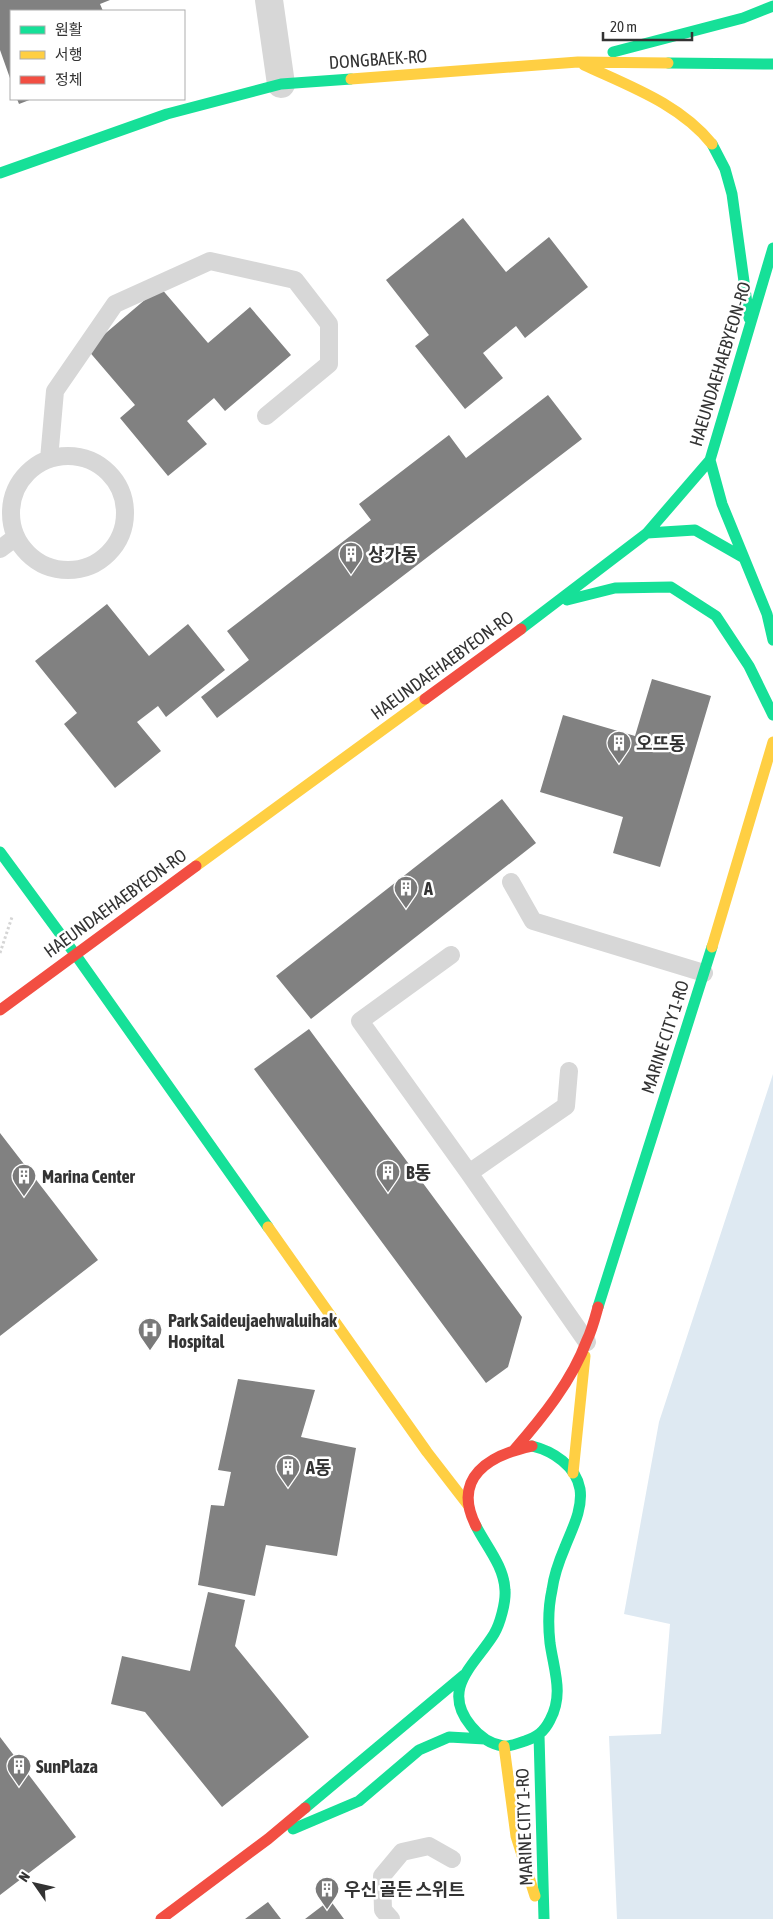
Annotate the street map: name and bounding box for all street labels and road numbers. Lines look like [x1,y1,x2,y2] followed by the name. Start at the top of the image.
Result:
[328,45,428,73] street label: DONGBAEK-RO
[685,279,755,449] street label: HAEUNDAEHAEBYEON-RO
[367,606,517,724] street label: HAEUNDAEHAEBYEON-RO
[40,844,190,962] street label: HAEUNDAEHAEBYEON-RO
[637,978,693,1096] street label: MARINE CITY 1-RO
[511,1768,537,1886] street label: MARINE CITY 1-RO

